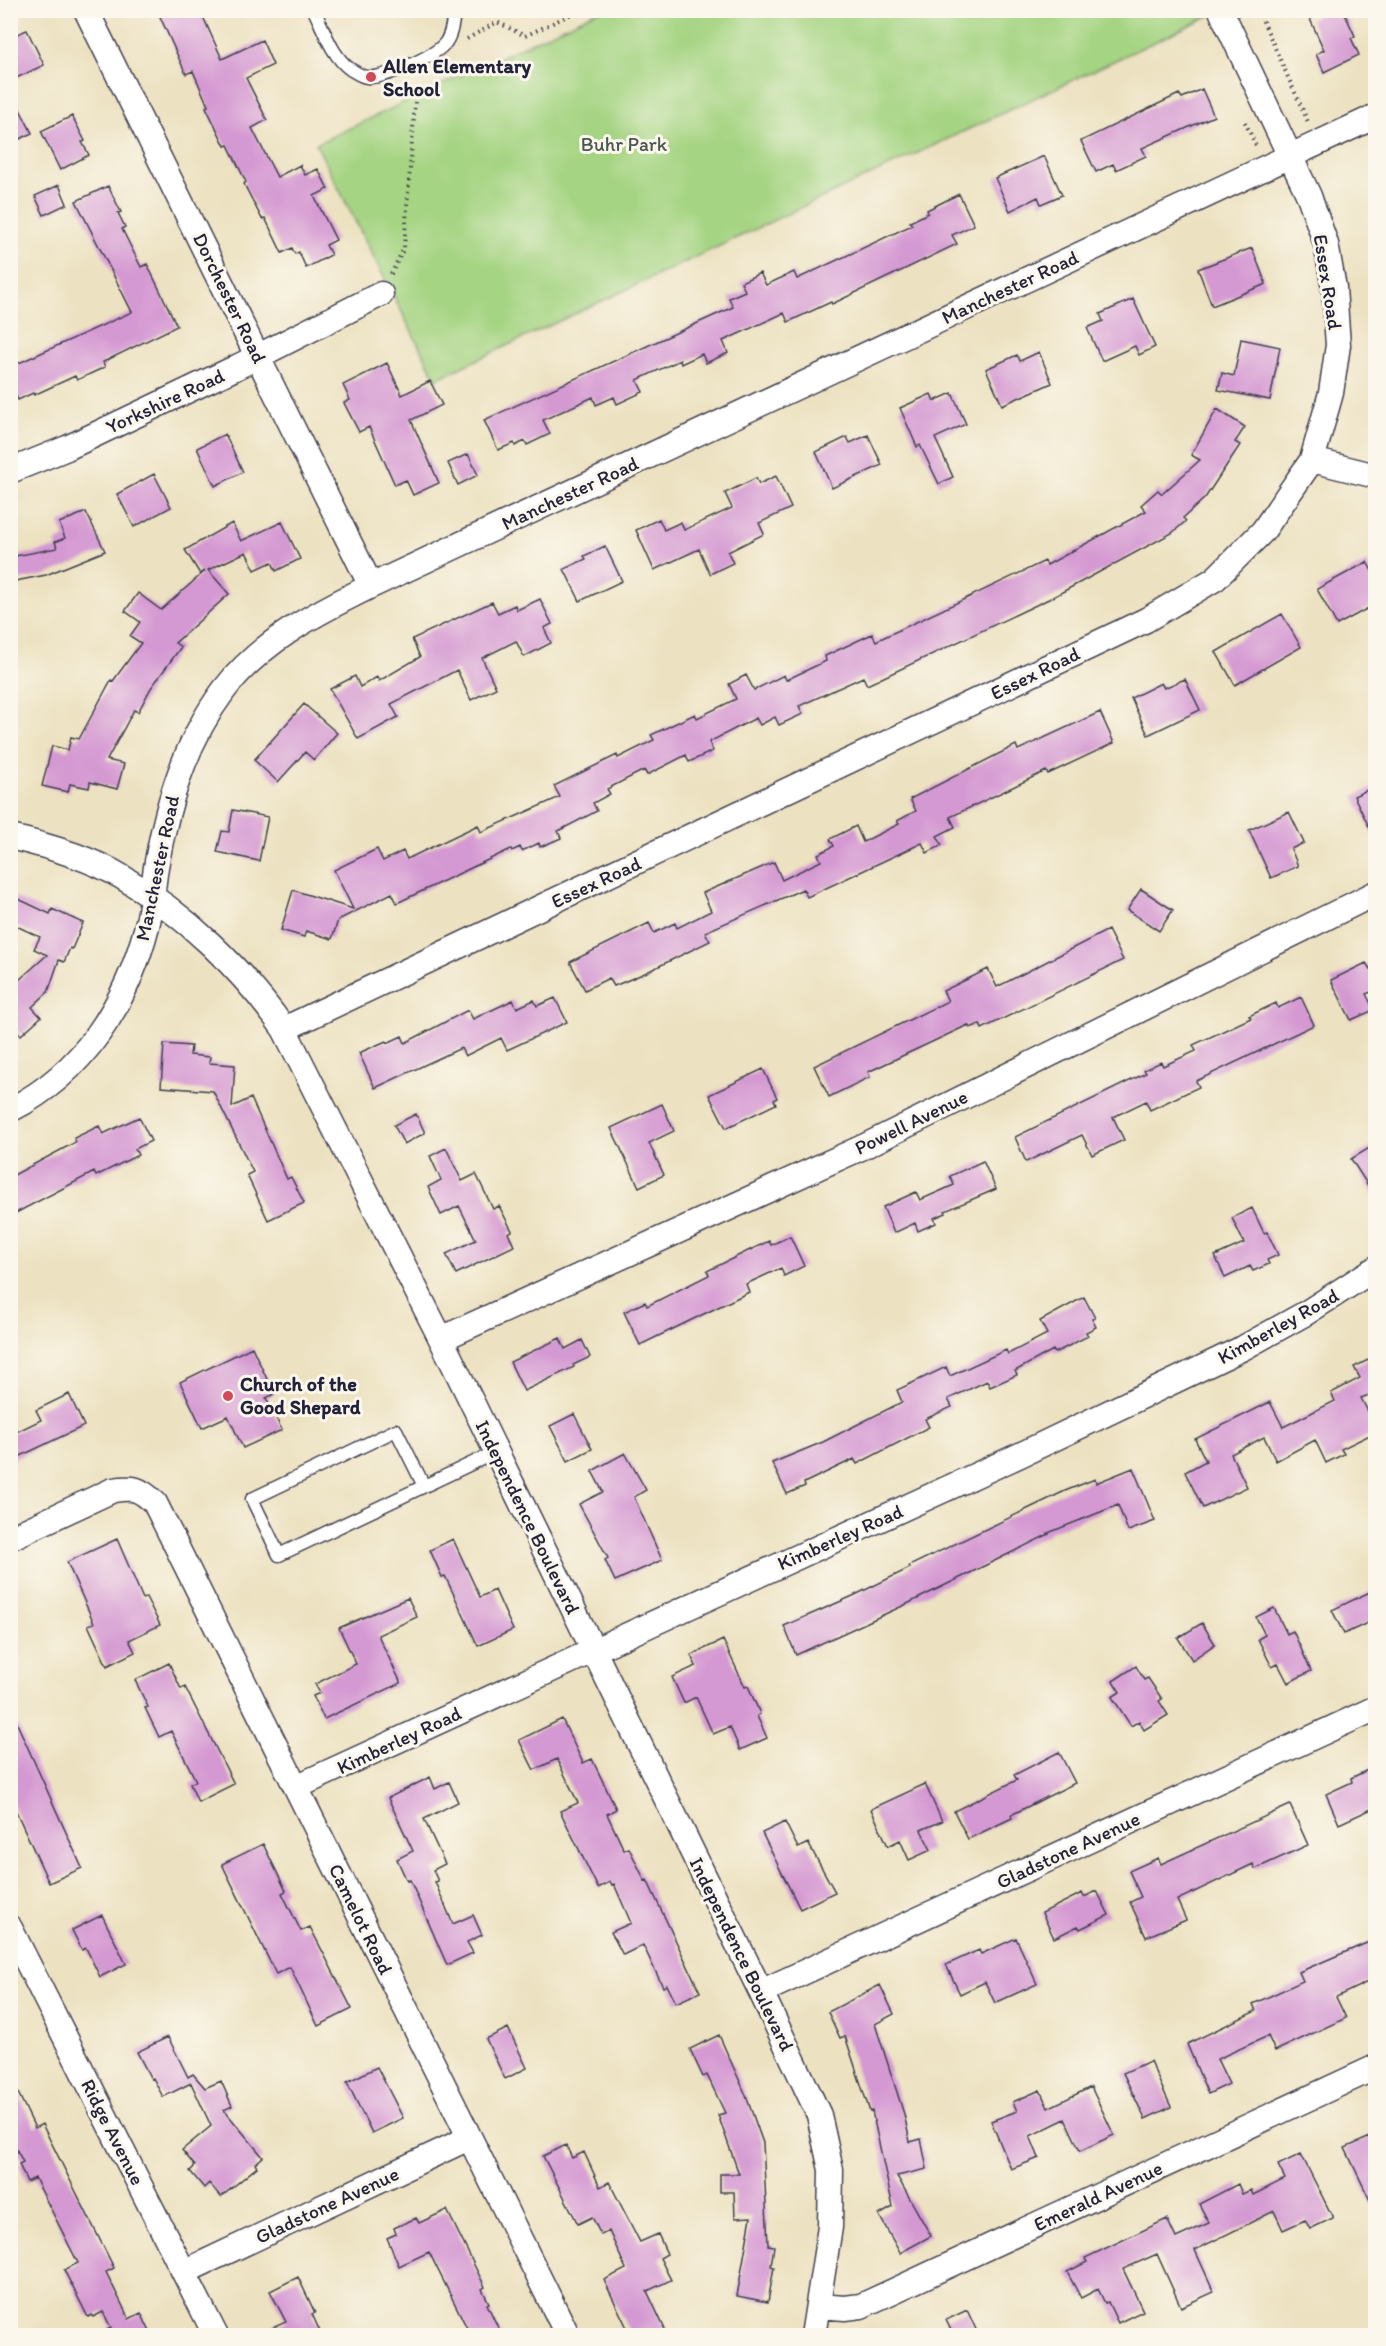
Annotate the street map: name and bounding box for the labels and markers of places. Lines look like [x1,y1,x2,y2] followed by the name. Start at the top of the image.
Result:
[382,54,531,101] place label: Allen Elementary School
[364,70,378,84] marker: Allen Elementary School
[240,1372,361,1420] place label: Church of the Good Shepard
[221,1389,235,1403] marker: Church of the Good Shepard

